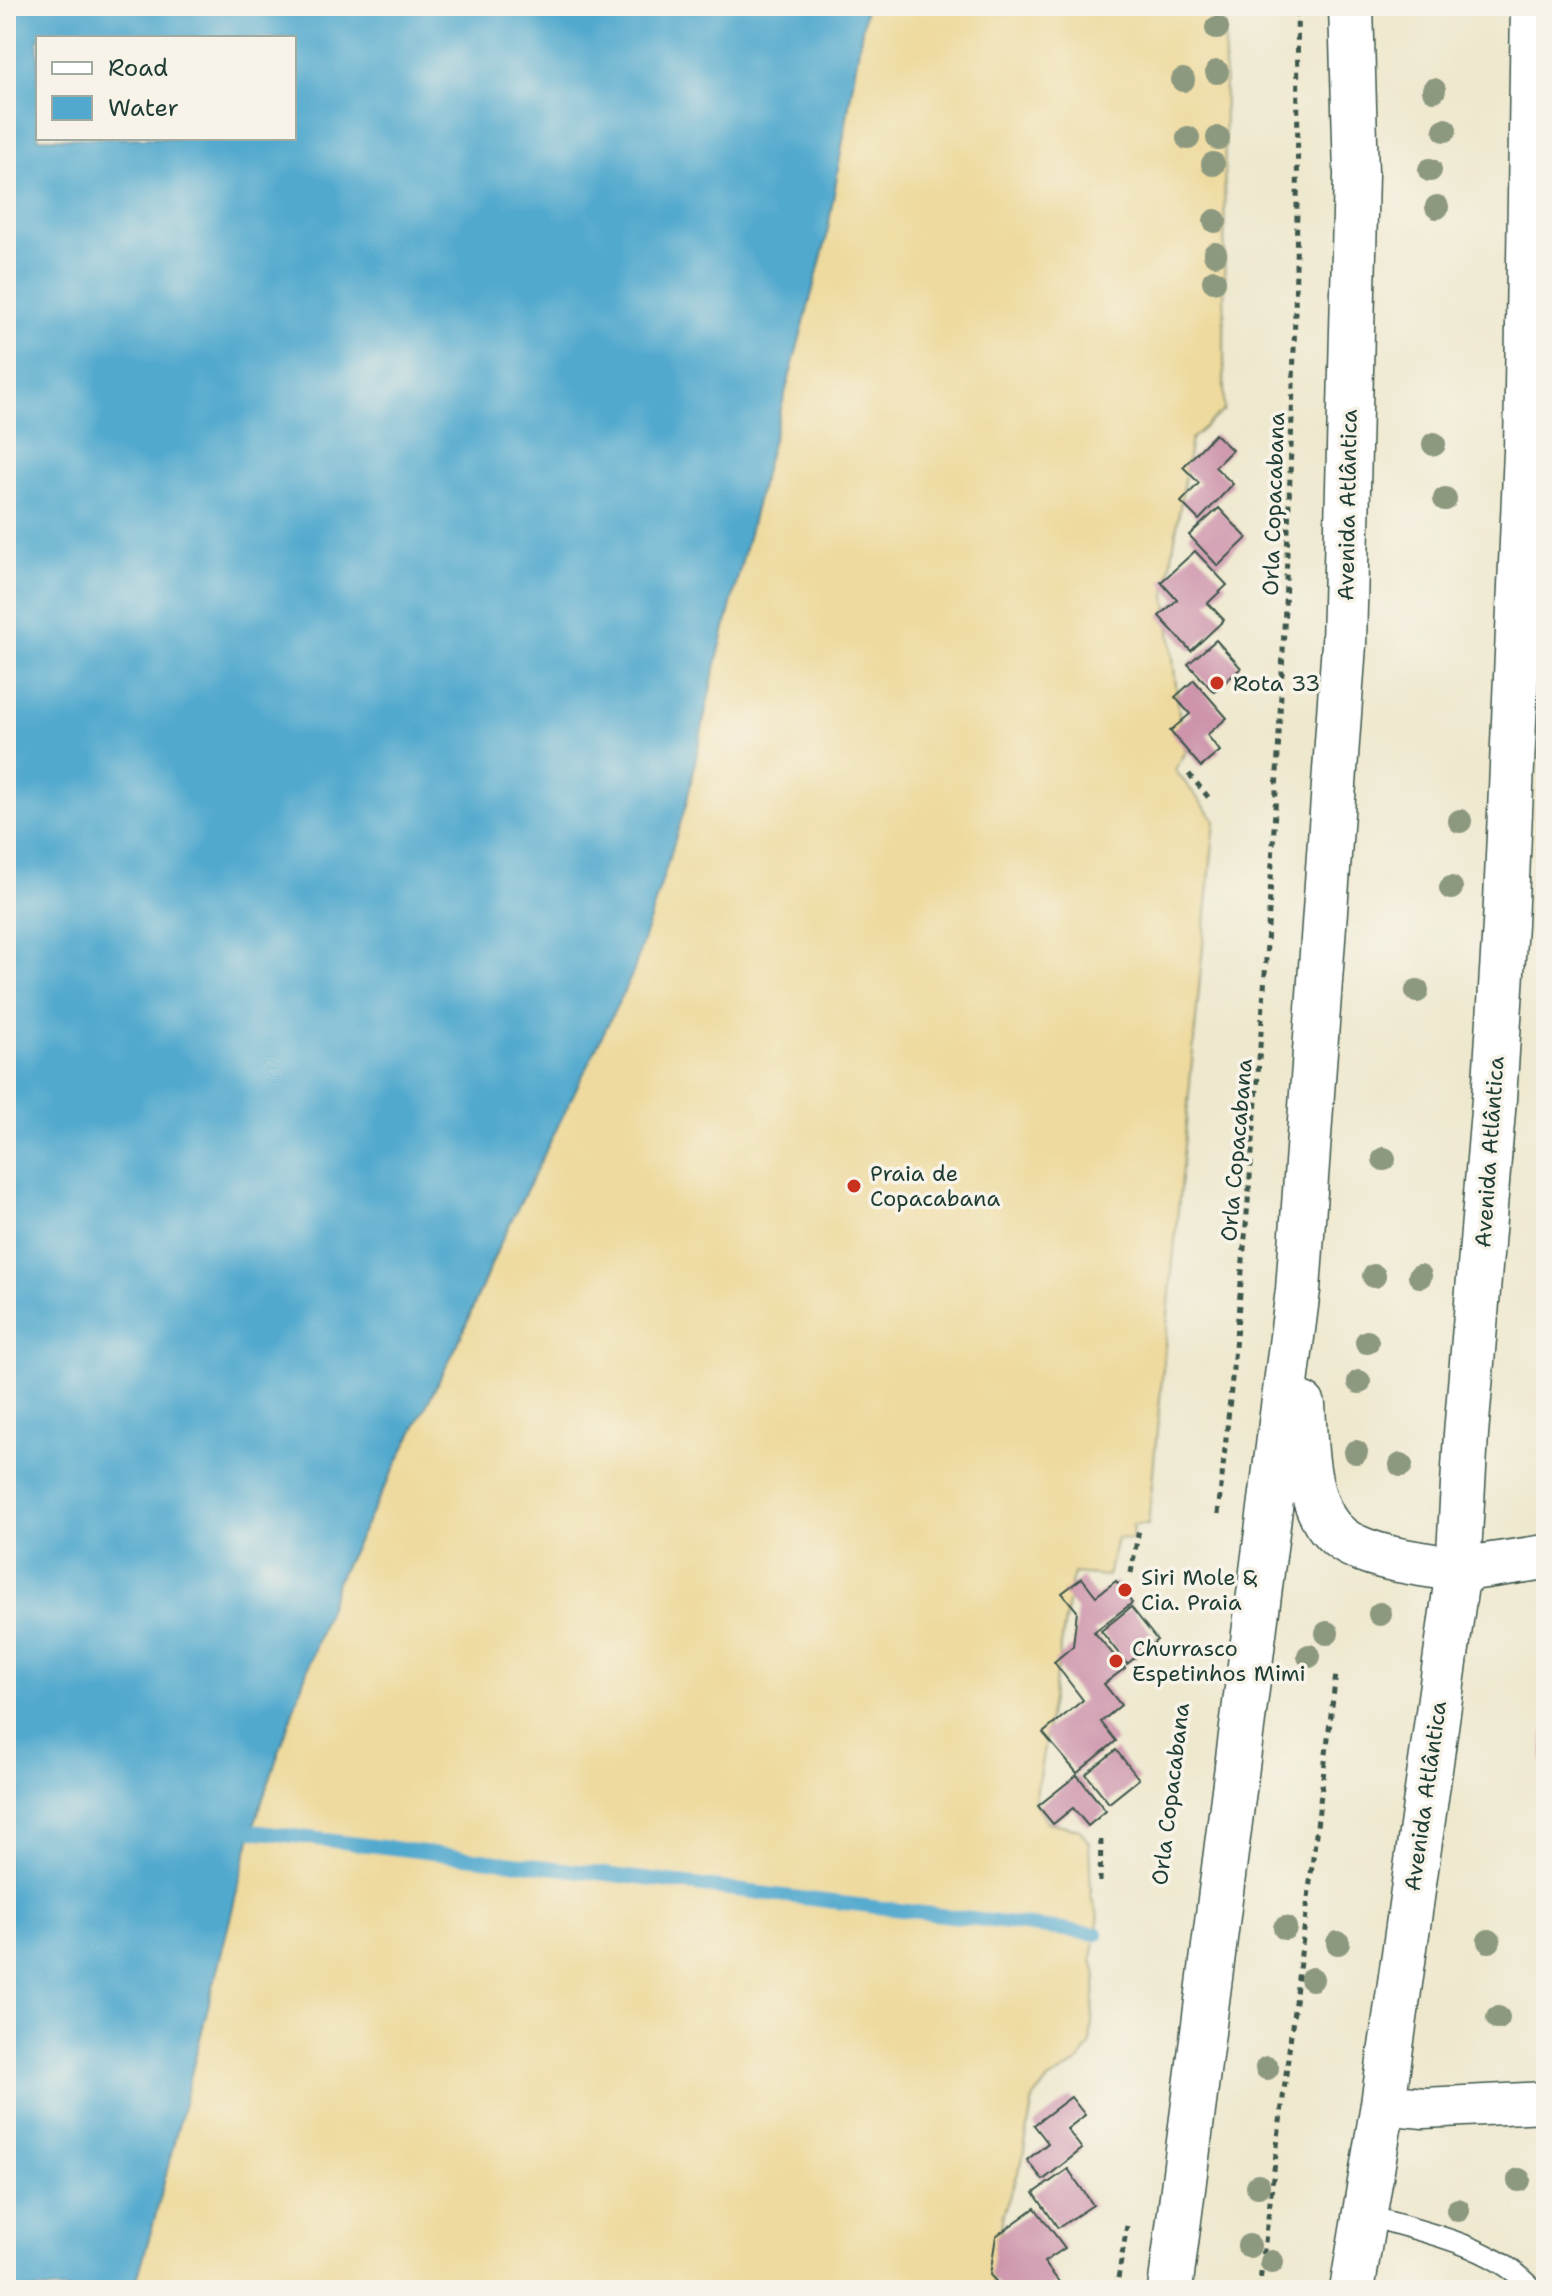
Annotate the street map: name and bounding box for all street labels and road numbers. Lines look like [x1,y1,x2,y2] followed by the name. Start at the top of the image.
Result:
[1331,409,1364,601] street label: Avenida Atlântica
[1256,412,1291,596] street label: Orla Copacabana
[1468,1055,1511,1249] street label: Avenida Atlântica
[1214,1057,1259,1243] street label: Orla Copacabana
[1398,1699,1453,1893] street label: Avenida Atlântica
[1145,1701,1196,1887] street label: Orla Copacabana

